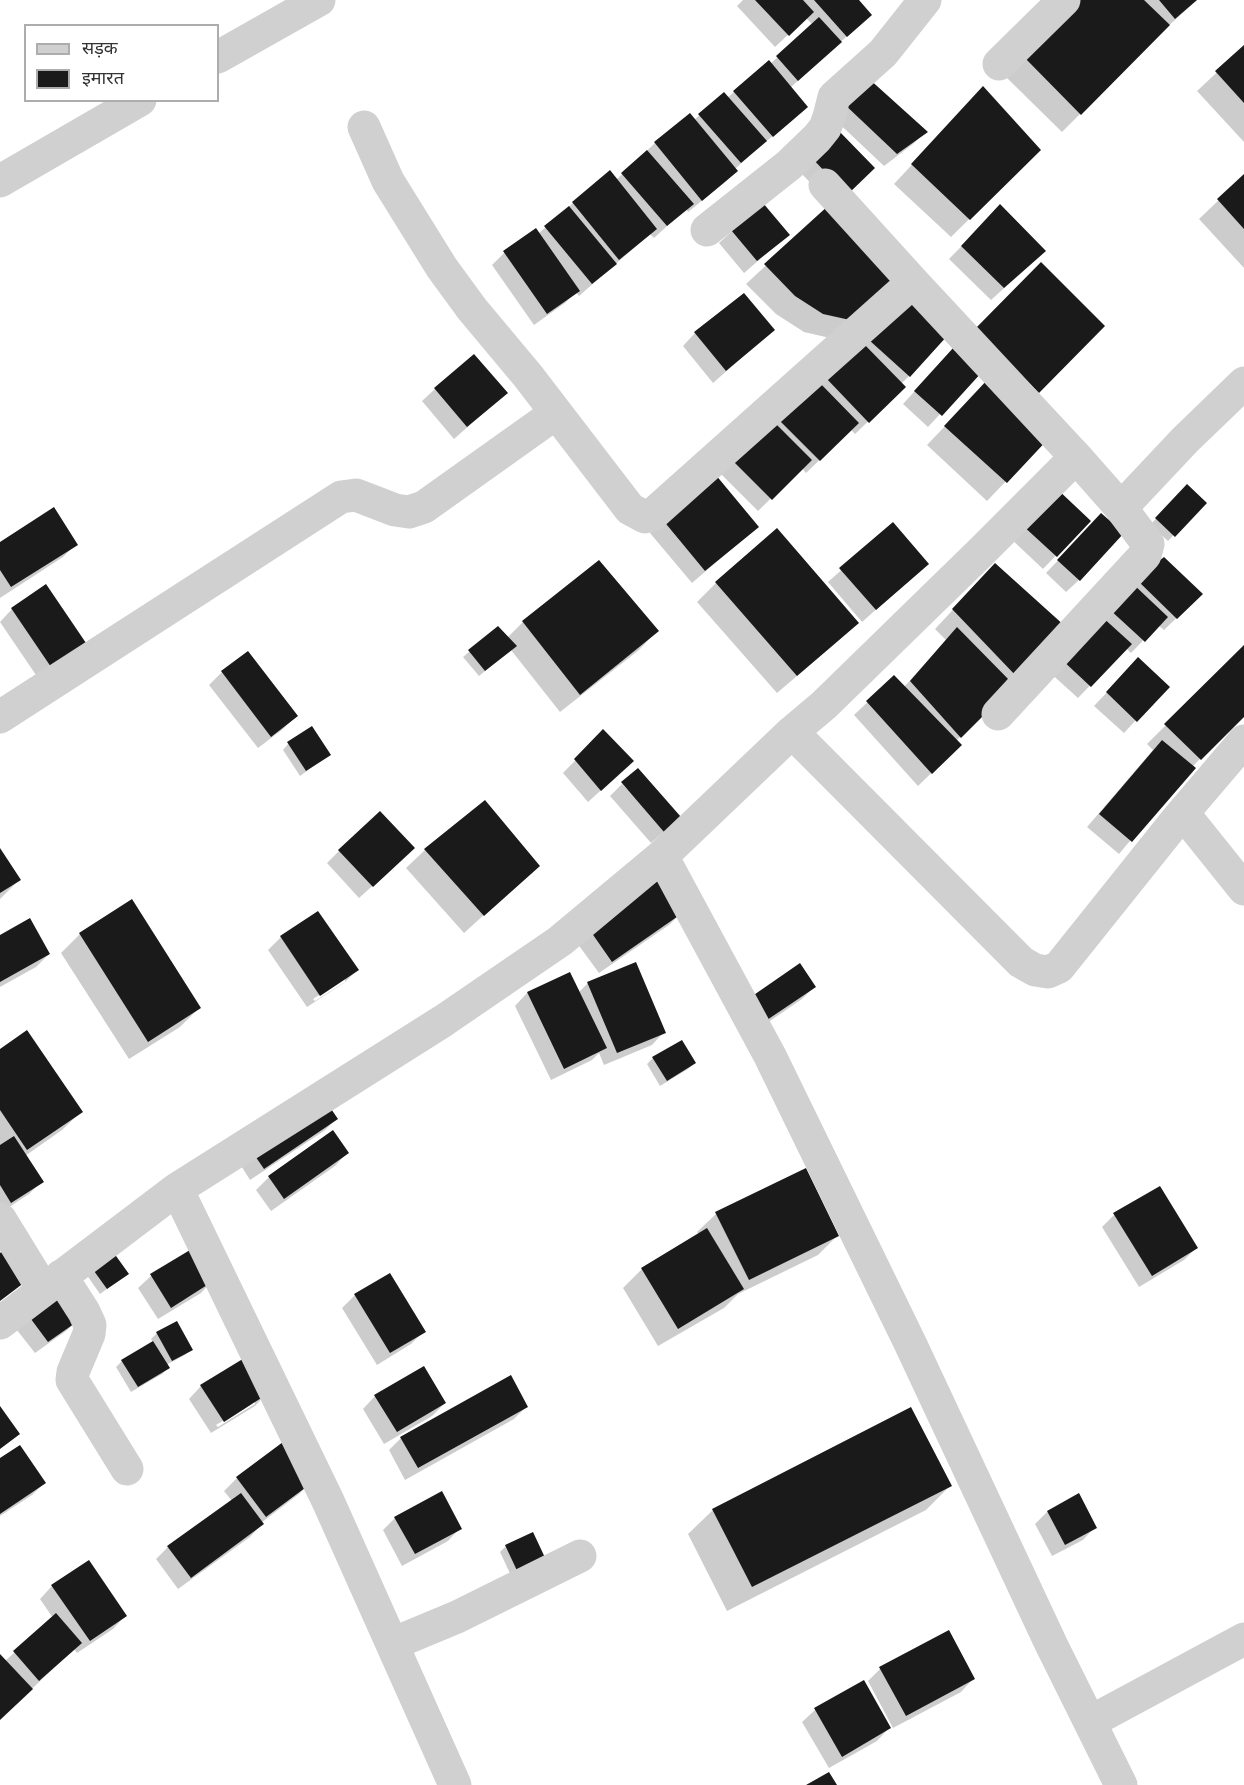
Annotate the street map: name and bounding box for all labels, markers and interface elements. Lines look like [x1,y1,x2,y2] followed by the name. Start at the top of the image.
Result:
[24,24,219,102] legend
[82,37,118,59] text: सड़क
[82,67,124,89] text: इमारत

